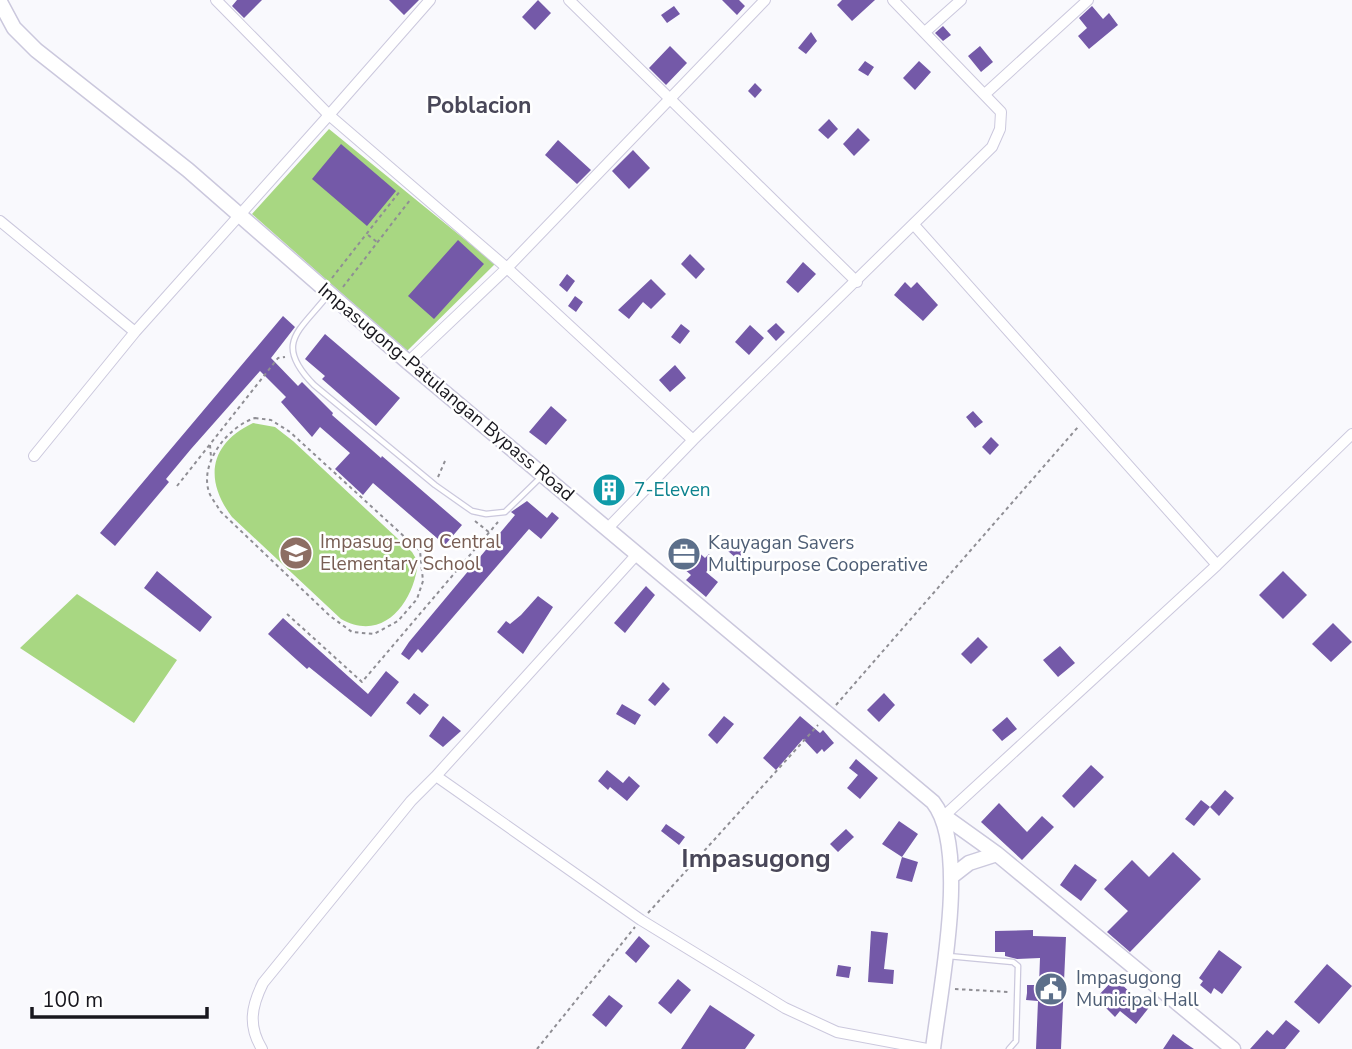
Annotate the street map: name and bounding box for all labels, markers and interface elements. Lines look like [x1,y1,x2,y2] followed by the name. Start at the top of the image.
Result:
[427,90,531,121] district label: Poblacion
[312,277,580,507] street label: Impasugong-Patulangan Bypass Road
[590,471,628,509] building icon: 7-Eleven
[634,477,711,503] place label: 7-Eleven
[320,529,501,577] place label: Impasug-ong Central Elementary School
[708,530,928,578] place label: Kauyagan Savers Multipurpose Cooperative
[277,534,315,572] school or university icon: Impasug-ong Central Elementary School
[665,535,703,573] office icon: Kauyagan Savers Multipurpose Cooperative
[681,841,831,876] district label: Impasugong
[1076,965,1199,1013] place label: Impasugong Municipal Hall
[1032,970,1070,1008] public building icon: Impasugong Municipal Hall
[32,976,206,1020] scale bar
[42,986,103,1014] text: 100 m

